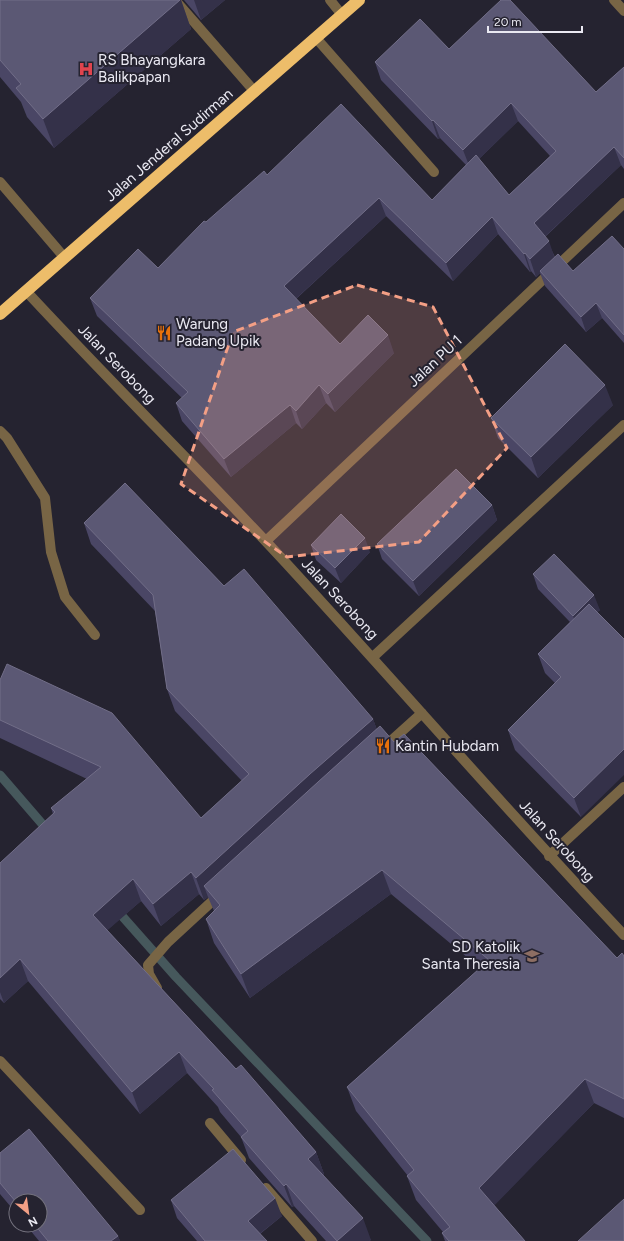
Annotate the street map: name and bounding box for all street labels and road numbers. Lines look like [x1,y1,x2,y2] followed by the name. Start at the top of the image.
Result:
[102,85,236,205] street label: Jalan Jenderal Sudirman
[74,320,160,408] street label: Jalan Serobong
[404,331,466,391] street label: Jalan PU 1
[298,555,382,643] street label: Jalan Serobong
[515,796,599,886] street label: Jalan Serobong

